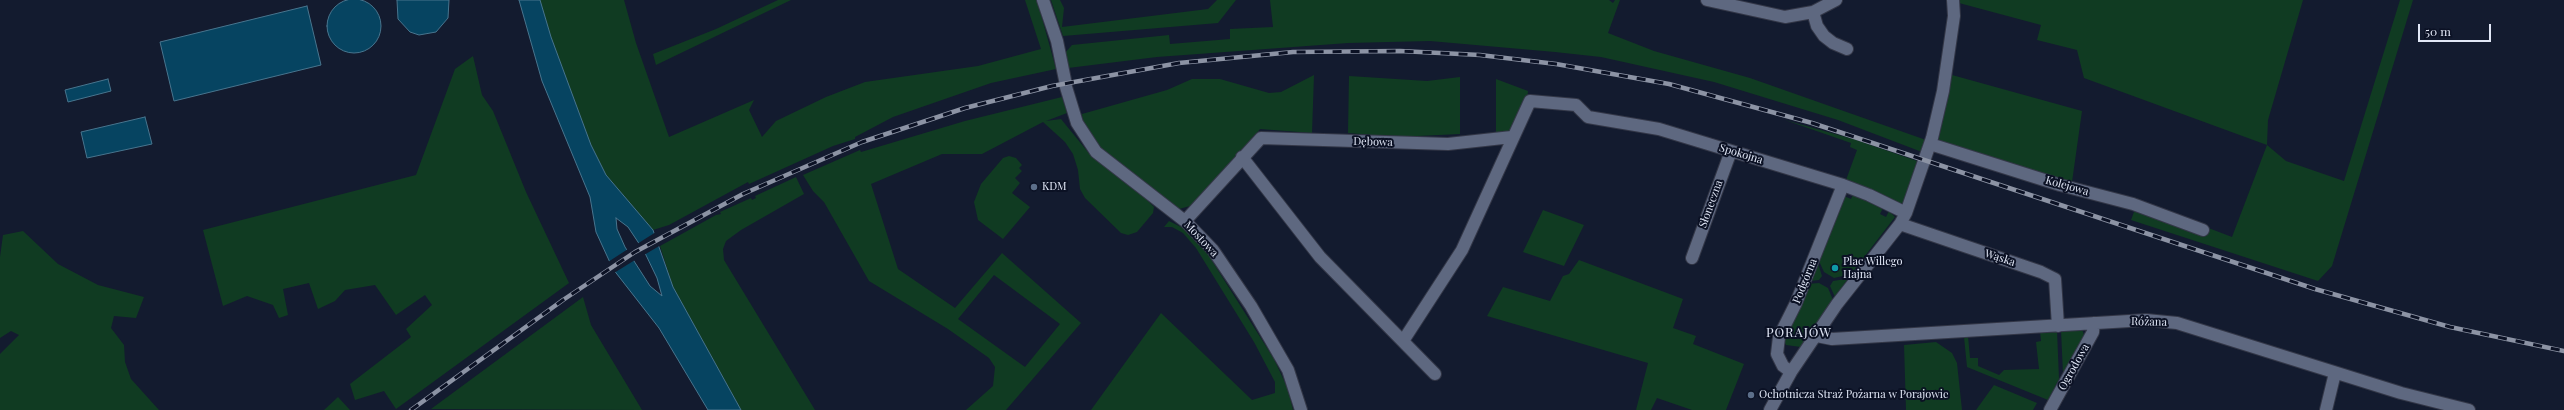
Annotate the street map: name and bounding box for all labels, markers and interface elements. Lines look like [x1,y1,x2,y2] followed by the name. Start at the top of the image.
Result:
[2420,16,2493,42] scale bar
[2425,23,2451,39] text: 50 m
[1353,135,1393,149] street label: Dębowa
[1718,141,1764,167] street label: Spokojna
[2044,174,2090,198] street label: Kolejowa
[1696,178,1726,230] street label: Słoneczna
[1042,180,1067,194] place label: KDM
[1029,182,1039,192] marker: KDM
[1181,218,1221,260] street label: Mostowa
[1983,247,2017,269] street label: Wąska
[1843,255,1902,281] place label: Plac Willego Hajna
[1790,257,1820,305] street label: Podgórna
[1830,263,1840,273] marker: Plac Willego Hajna
[2131,315,2167,329] street label: Różana
[1766,325,1832,341] district label: PORAJÓW
[2056,342,2092,392] street label: Ogrodowa
[1759,388,1948,402] place label: Ochotnicza Straż Pożarna w Porajowie
[1746,390,1756,400] marker: Ochotnicza Straż Pożarna w Porajowie

